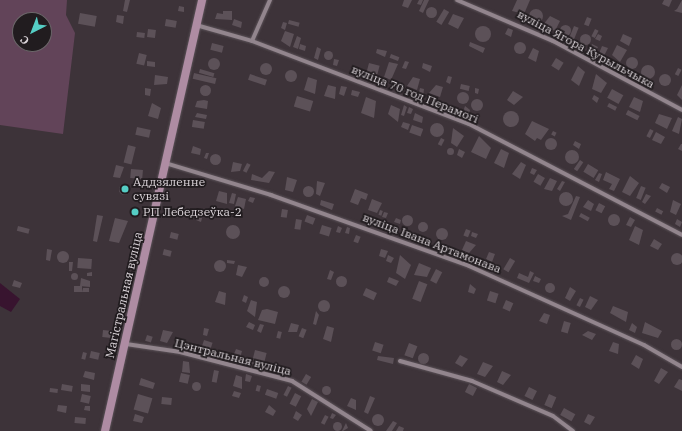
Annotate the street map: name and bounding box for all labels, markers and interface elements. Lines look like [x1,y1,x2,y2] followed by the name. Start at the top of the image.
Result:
[515,7,657,91] street label: вуліца Ягора Курыльчыка
[12,12,52,52] north arrow
[17,33,32,48] text: С
[349,62,481,126] street label: вуліца 70 год Перамогі
[133,175,205,203] place label: Аддзяленне сувязі
[120,184,130,194] marker: Аддзяленне сувязі
[143,205,242,219] place label: РП Лебедзеўка-2
[130,207,140,217] marker: РП Лебедзеўка-2
[361,210,503,276] street label: вуліца Івана Артамонава
[102,230,146,360] street label: Магістральная вуліца
[173,336,293,378] street label: Цэнтральная вуліца

